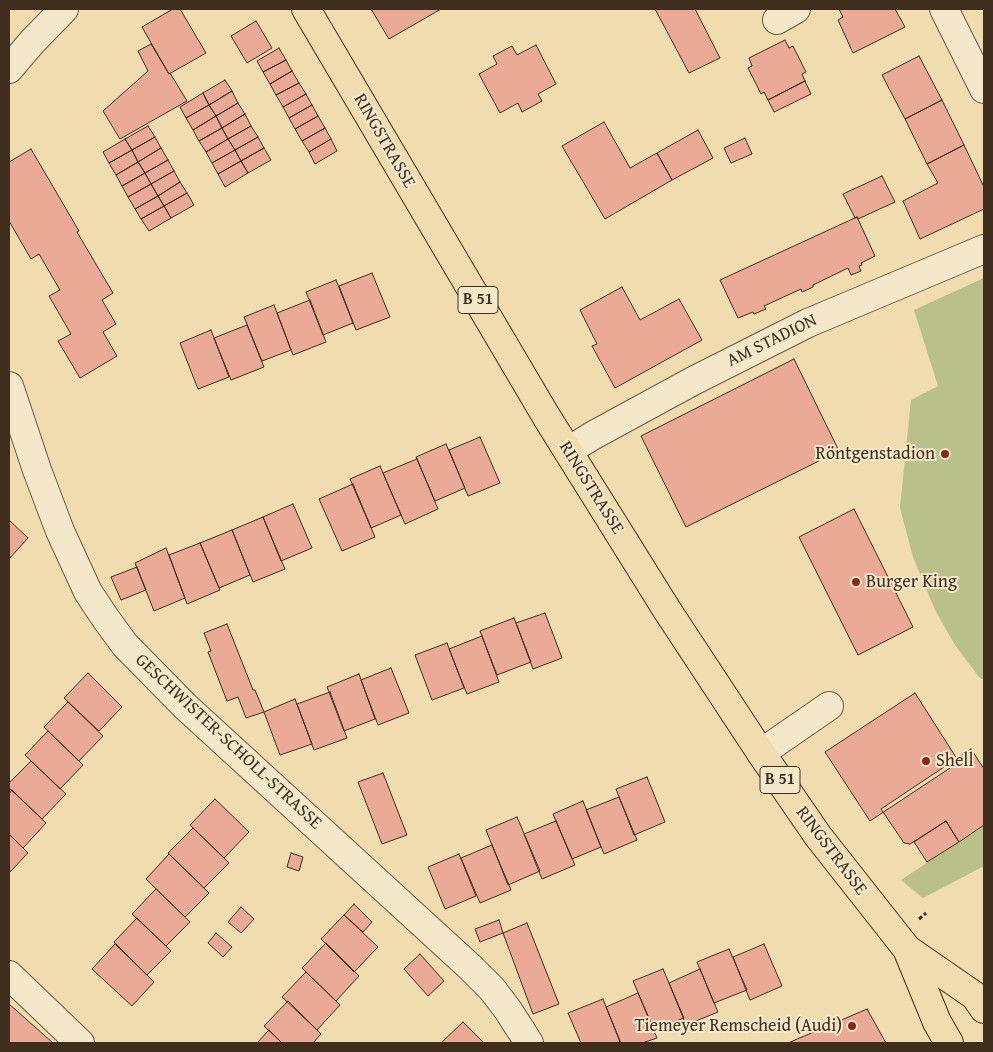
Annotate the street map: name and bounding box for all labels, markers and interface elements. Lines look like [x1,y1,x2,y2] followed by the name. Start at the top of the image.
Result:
[348,90,420,192] street label: RINGSTRASSE
[458,286,498,314] road number: B 51
[723,310,821,372] street label: AM STADION
[554,438,628,538] street label: RINGSTRASSE
[816,443,935,465] place label: Röntgenstadion
[939,448,951,460] marker: Röntgenstadion
[866,571,957,593] place label: Burger King
[850,576,862,588] marker: Burger King
[130,650,326,834] street label: GESCHWISTER-SCHOLL-STRASSE
[936,750,973,772] place label: Shell
[920,755,932,767] marker: Shell
[760,766,800,794] road number: B 51
[791,803,871,899] street label: RINGSTRASSE
[634,1015,842,1037] place label: Tiemeyer Remscheid (Audi)
[846,1020,858,1032] marker: Tiemeyer Remscheid (Audi)

